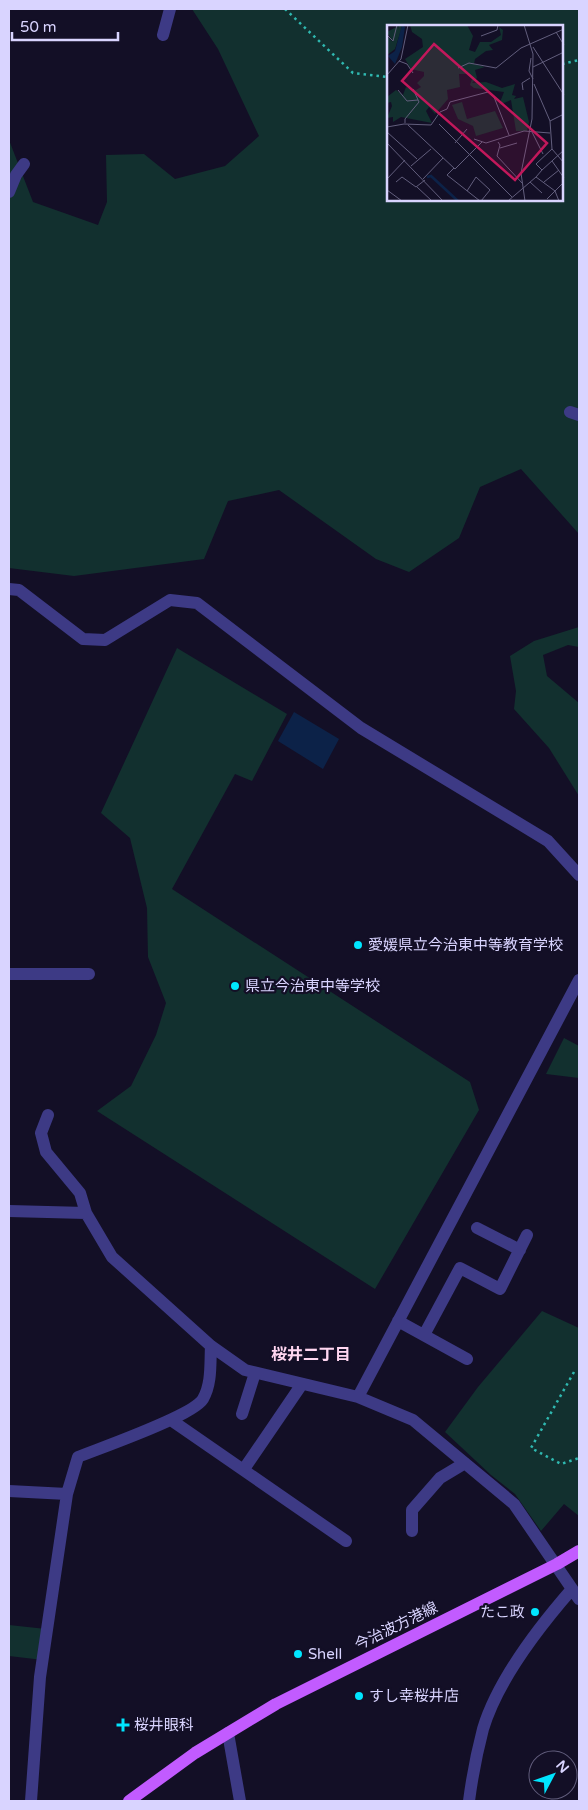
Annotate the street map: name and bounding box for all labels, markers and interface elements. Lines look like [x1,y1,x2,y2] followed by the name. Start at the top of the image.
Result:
[12,10,119,42] scale bar
[20,18,57,36] text: 50 m
[387,25,563,201] inset map
[368,936,563,954] place label: 愛媛県立今治東中等教育学校
[352,939,364,951] marker: 愛媛県立今治東中等教育学校
[245,977,380,995] place label: 県立今治東中等学校
[229,980,241,992] marker: 県立今治東中等学校
[271,1345,351,1365] district label: 桜井二丁目
[352,1598,440,1654] street label: 今治波方港線
[480,1603,525,1621] place label: たこ政
[529,1606,541,1618] marker: たこ政
[308,1645,342,1663] place label: Shell
[292,1648,304,1660] marker: Shell
[369,1687,459,1705] place label: すし幸桜井店
[353,1690,365,1702] marker: すし幸桜井店
[134,1716,194,1734] place label: 桜井眼科
[116,1718,130,1732] marker: 桜井眼科
[528,1750,578,1800] north arrow
[552,1757,573,1777] text: N

